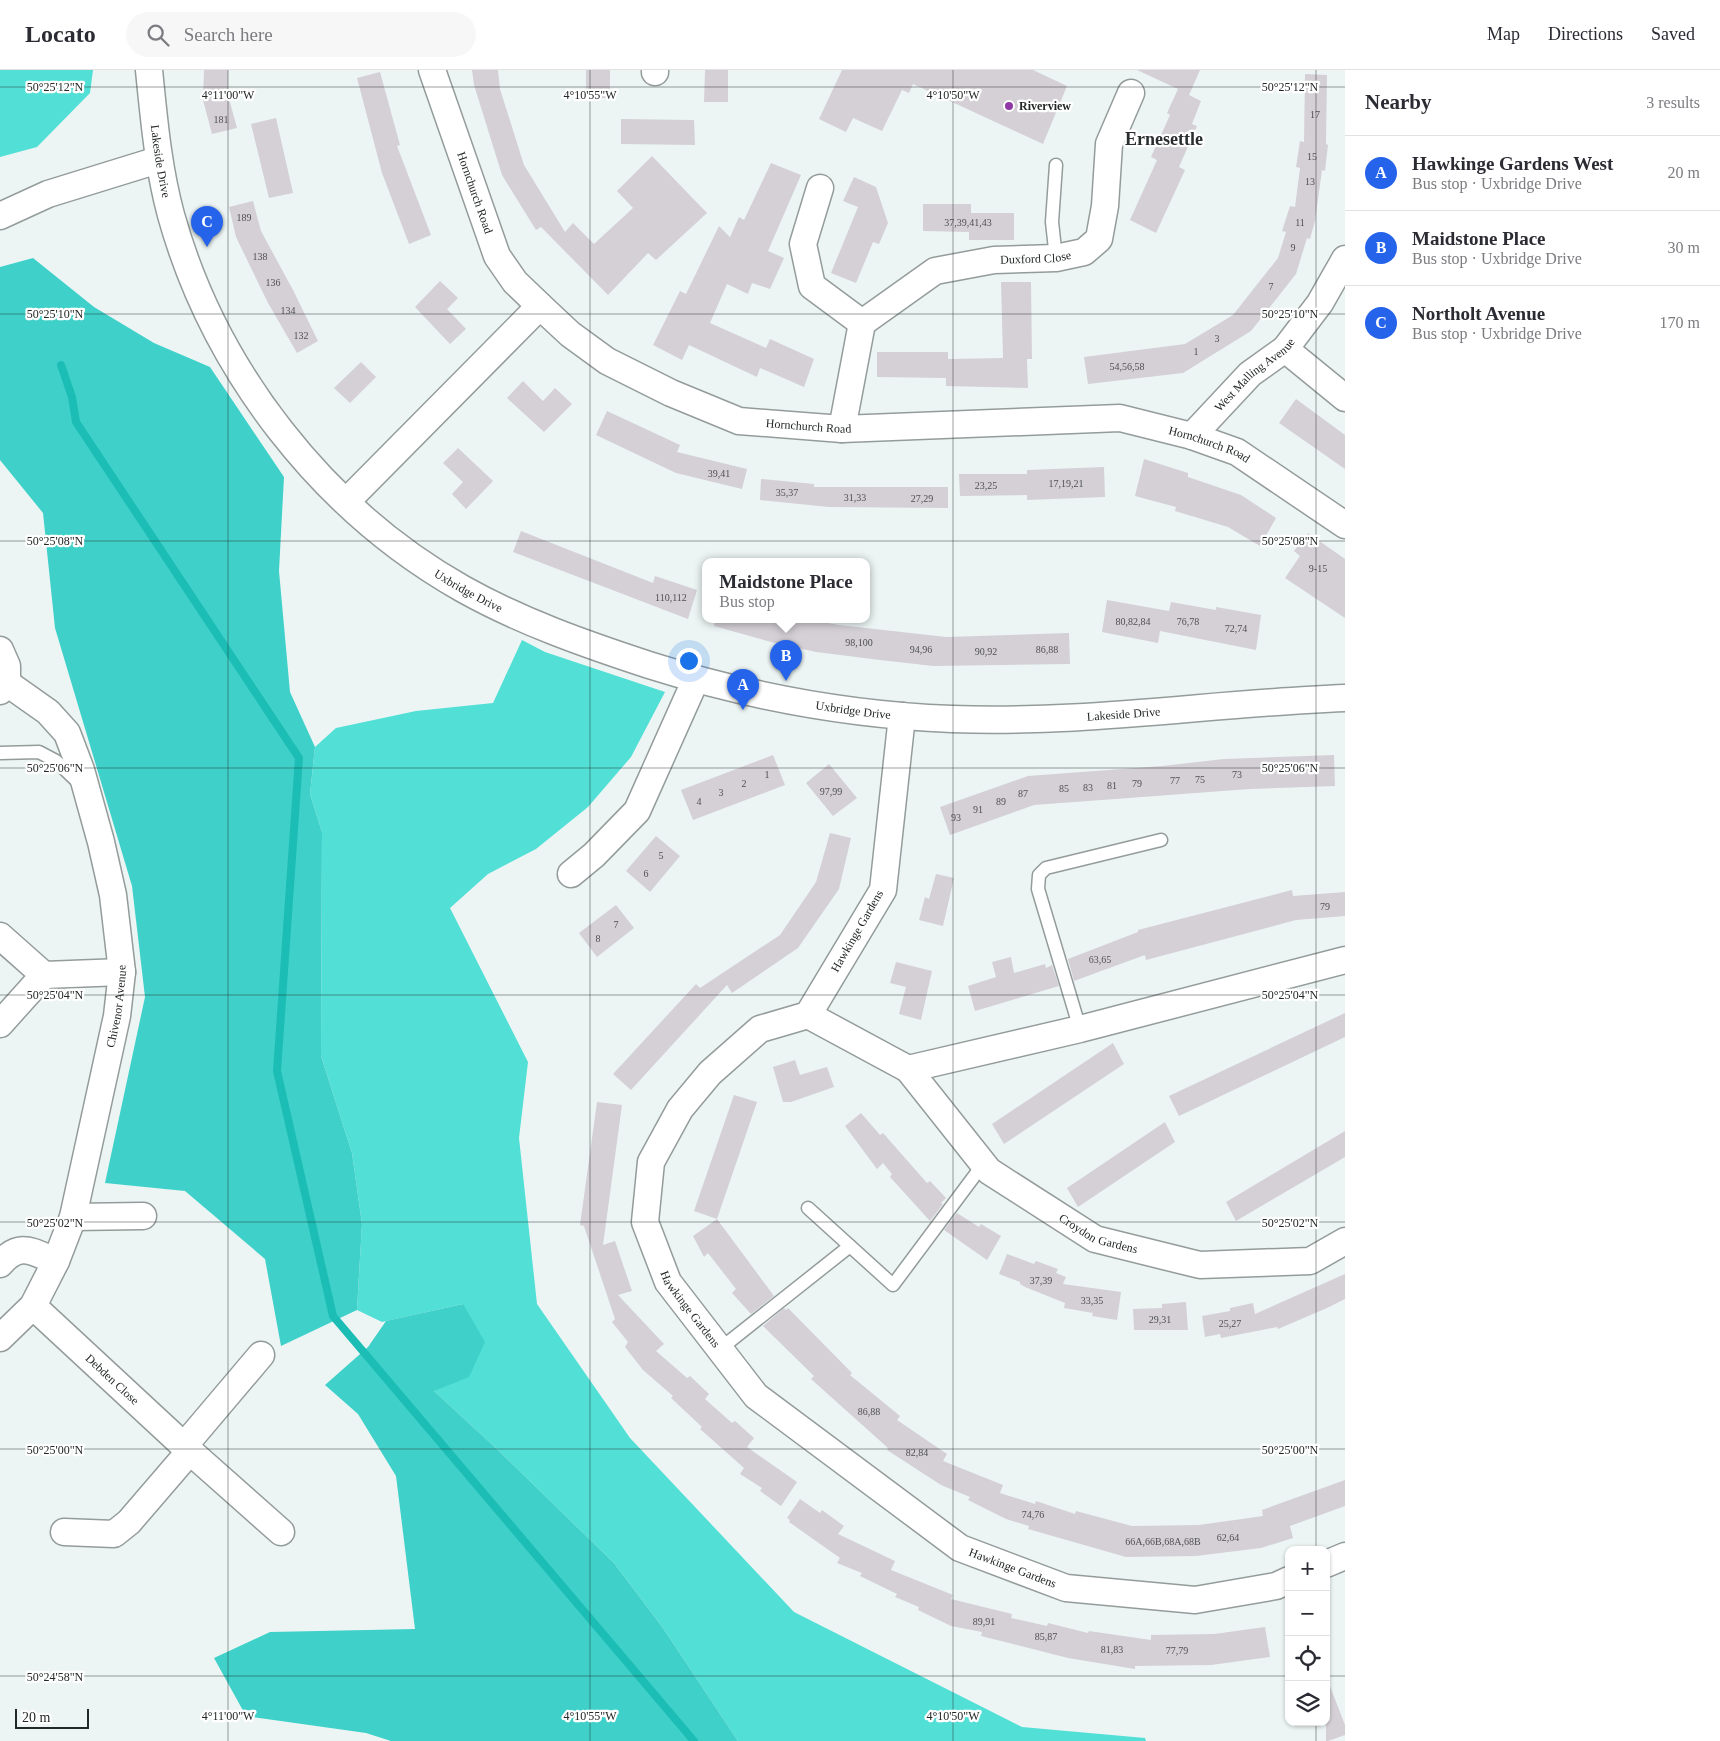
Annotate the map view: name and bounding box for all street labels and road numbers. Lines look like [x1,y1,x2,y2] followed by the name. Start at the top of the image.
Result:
[148,124,173,199] street label: Lakeside Drive
[454,150,496,235] street label: Hornchurch Road
[1000,248,1072,267] street label: Duxford Close
[1212,335,1298,414] street label: West Malling Avenue
[765,416,852,436] street label: Hornchurch Road
[1167,423,1253,466] street label: Hornchurch Road
[432,567,505,615] street label: Uxbridge Drive
[815,698,891,722] street label: Uxbridge Drive
[1086,704,1161,724] street label: Lakeside Drive
[828,887,886,974] street label: Hawkinge Gardens
[103,964,129,1049] street label: Chivenor Avenue
[1056,1211,1139,1256] street label: Croydon Gardens
[657,1269,723,1351] street label: Hawkinge Gardens
[83,1351,142,1408] street label: Debden Close
[967,1545,1059,1591] street label: Hawkinge Gardens

